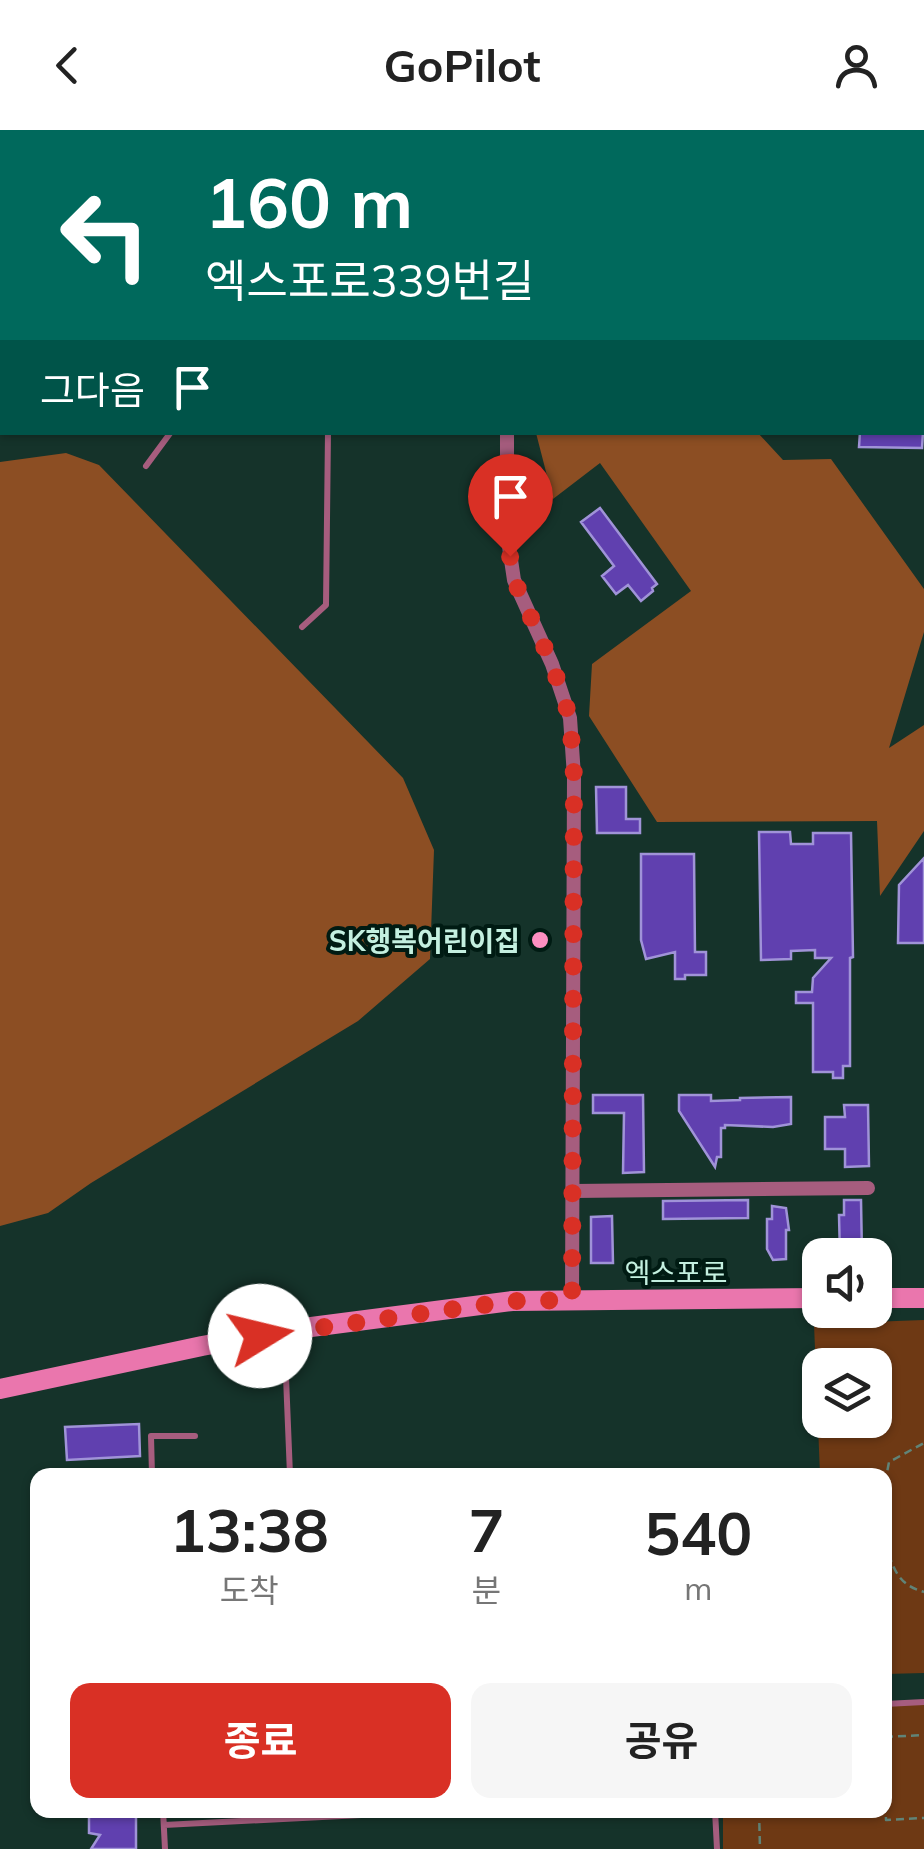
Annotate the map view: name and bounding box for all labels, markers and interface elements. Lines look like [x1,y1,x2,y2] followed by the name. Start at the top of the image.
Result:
[384,37,540,93] text: GoPilot
[40,38,95,93] icon: back
[829,38,884,93] icon: person
[205,158,413,246] text: 160 m
[40,170,170,300] icon: left
[205,252,534,308] text: 엑스포로339번길
[165,360,220,415] icon: arrive
[40,366,145,414] text: 그다음
[468,454,553,557] pin
[483,469,538,524] icon: arrive
[329,923,520,958] place label: SK행복어린이집
[529,929,551,951] marker: SK행복어린이집
[802,1238,892,1438] map controls
[802,1238,892,1328] button: sound
[624,1255,728,1290] street label: 엑스포로
[208,1284,312,1388] position arrow
[802,1348,892,1438] button: layers
[170,1492,329,1567] text: 13:38
[468,1492,504,1567] text: 7
[644,1495,752,1570] text: 540
[684,1568,712,1608] text: m
[220,1570,279,1610] text: 도착
[472,1570,501,1610] text: 분
[70,1683,451,1798] button: 종료
[471,1683,852,1798] button: 공유

